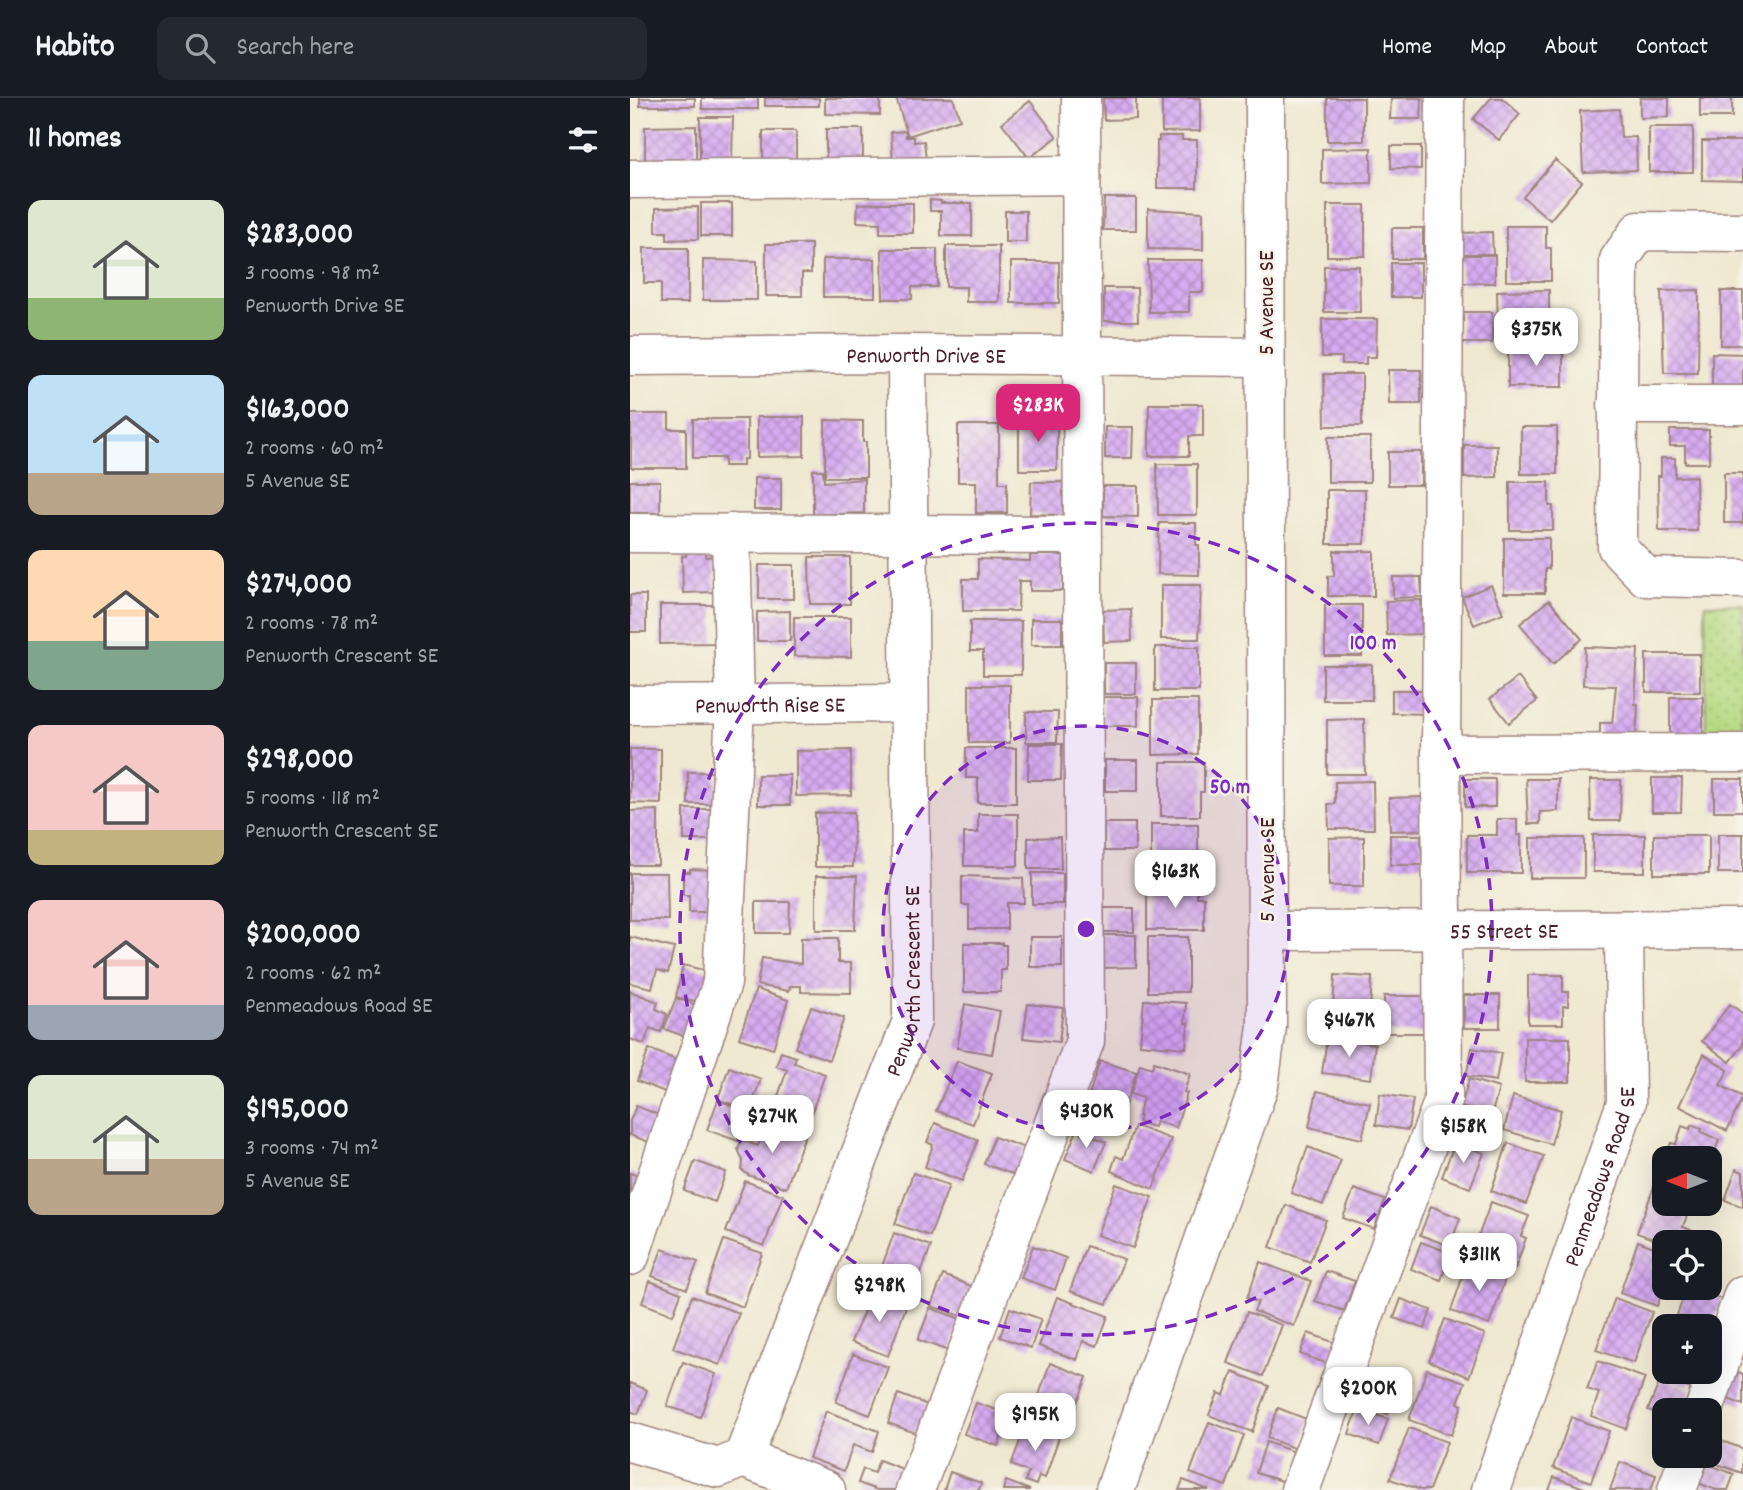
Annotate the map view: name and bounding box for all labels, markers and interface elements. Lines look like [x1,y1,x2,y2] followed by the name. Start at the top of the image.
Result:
[157,17,647,80] search box
[35,25,115,72] text: Habito
[181,29,219,67] icon: search
[237,30,354,67] text: Search here
[1382,31,1432,65] text: Home
[1470,31,1506,65] text: Map
[1544,31,1598,65] text: About
[1636,31,1708,65] text: Contact
[28,119,122,162] text: 11 homes
[564,121,602,159] icon: filters
[245,215,353,258] text: $283,000
[84,228,168,312] icon: home
[1252,250,1285,355] street label: 5 Avenue SE
[245,258,380,291] text: 3 rooms · 98 m²
[245,291,404,324] text: Penworth Drive SE
[1487,308,1585,368] pin: $375K
[1510,314,1562,347] text: $375K
[846,341,1006,375] street label: Penworth Drive SE
[989,384,1087,444] pin: $283K
[245,390,350,433] text: $163,000
[1012,390,1064,423] text: $283K
[84,403,168,487] icon: home
[245,433,384,466] text: 2 rooms · 60 m²
[245,466,350,499] text: 5 Avenue SE
[245,565,352,608] text: $274,000
[84,578,168,662] icon: home
[245,608,378,641] text: 2 rooms · 78 m²
[1350,630,1396,660] text: 100 m
[245,641,438,674] text: Penworth Crescent SE
[695,690,846,725] street label: Penworth Rise SE
[245,740,354,783] text: $298,000
[84,753,168,837] icon: home
[1210,774,1250,804] text: 50 m
[245,783,380,816] text: 5 rooms · 118 m²
[245,816,438,849] text: Penworth Crescent SE
[1253,817,1286,922] street label: 5 Avenue SE
[1126,850,1224,910] pin: $163K
[1151,856,1199,889] text: $163K
[879,885,932,1082] street label: Penworth Crescent SE
[245,915,361,958] text: $200,000
[1074,917,1098,941] centre of rings
[1450,917,1559,950] street label: 55 Street SE
[84,928,168,1012] icon: home
[245,958,381,991] text: 2 rooms · 62 m²
[245,991,433,1024] text: Penmeadows Road SE
[1300,1000,1398,1059] pin: $467K
[1323,1005,1375,1038] text: $467K
[1557,1086,1646,1272] street label: Penmeadows Road SE
[245,1090,349,1133] text: $195,000
[1037,1090,1135,1150] pin: $430K
[723,1096,821,1155] pin: $274K
[1059,1096,1113,1129] text: $430K
[747,1101,797,1134] text: $274K
[84,1103,168,1187] icon: home
[1414,1105,1512,1165] pin: $158K
[1439,1111,1487,1144] text: $158K
[245,1133,379,1166] text: 3 rooms · 74 m²
[1652,1146,1722,1216] north arrow
[1652,1146,1722,1468] map controls
[245,1166,350,1199] text: 5 Avenue SE
[1652,1230,1722,1300] button: locate
[1430,1234,1528,1293] pin: $311K
[1458,1239,1500,1272] text: $311K
[830,1264,928,1324] pin: $298K
[853,1270,905,1303] text: $298K
[1652,1314,1722,1384] button: +
[1319,1368,1417,1427] pin: $200K
[1339,1373,1397,1406] text: $200K
[986,1394,1084,1453] pin: $195K
[1652,1398,1722,1468] button: −
[1011,1399,1059,1432] text: $195K

